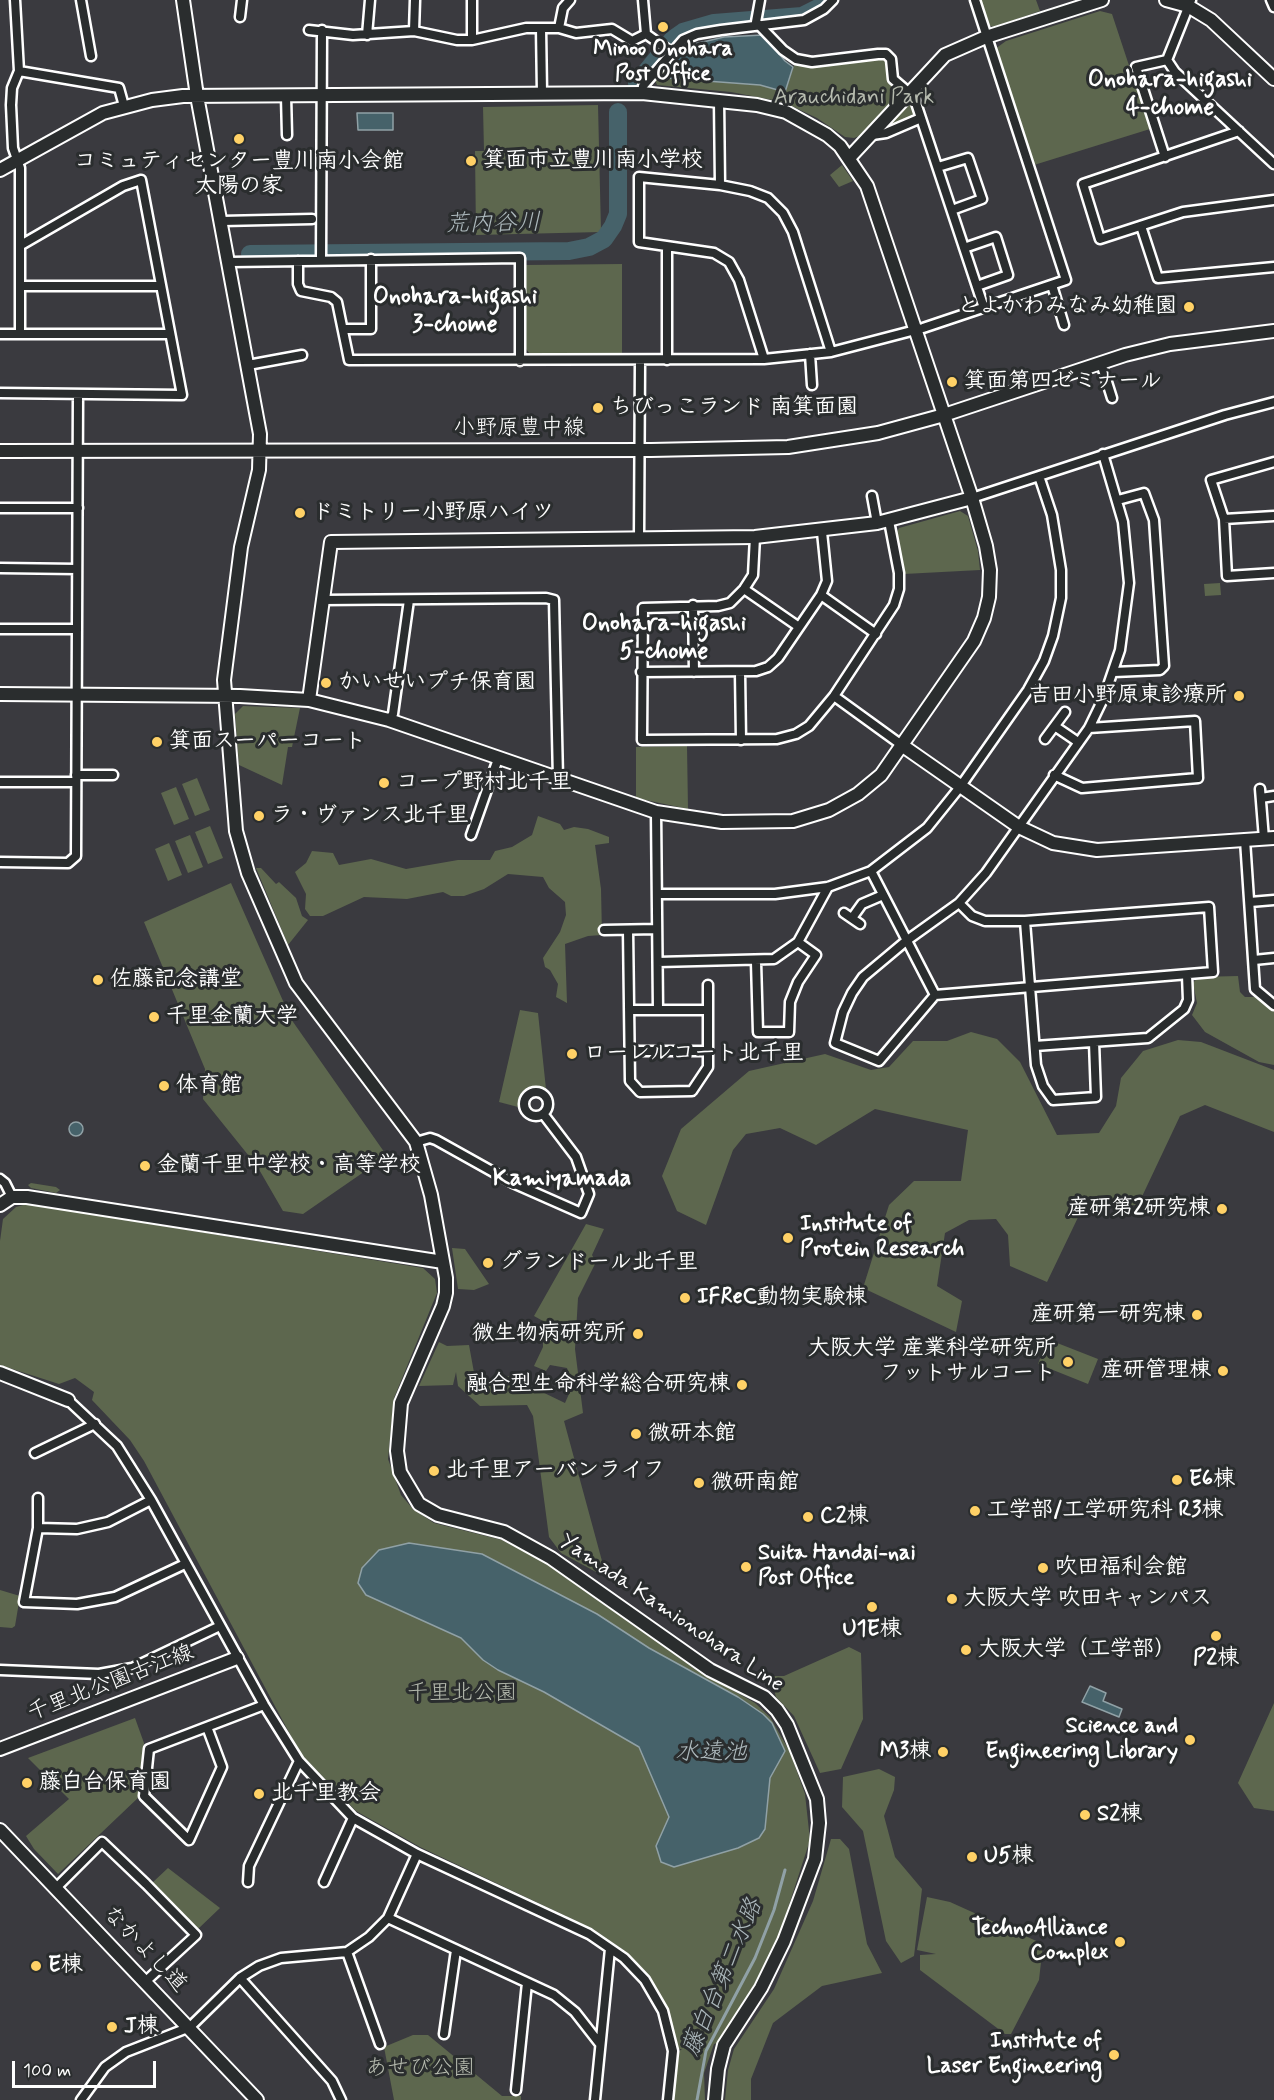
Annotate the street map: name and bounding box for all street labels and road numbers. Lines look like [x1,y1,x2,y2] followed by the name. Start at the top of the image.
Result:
[453,416,585,442] street label: 小野原豊中線
[554,1529,788,1699] street label: Yamada Kamionohara Line
[24,1640,198,1728] street label: 千里北公園古江線
[96,1901,192,1999] street label: なかよし道

